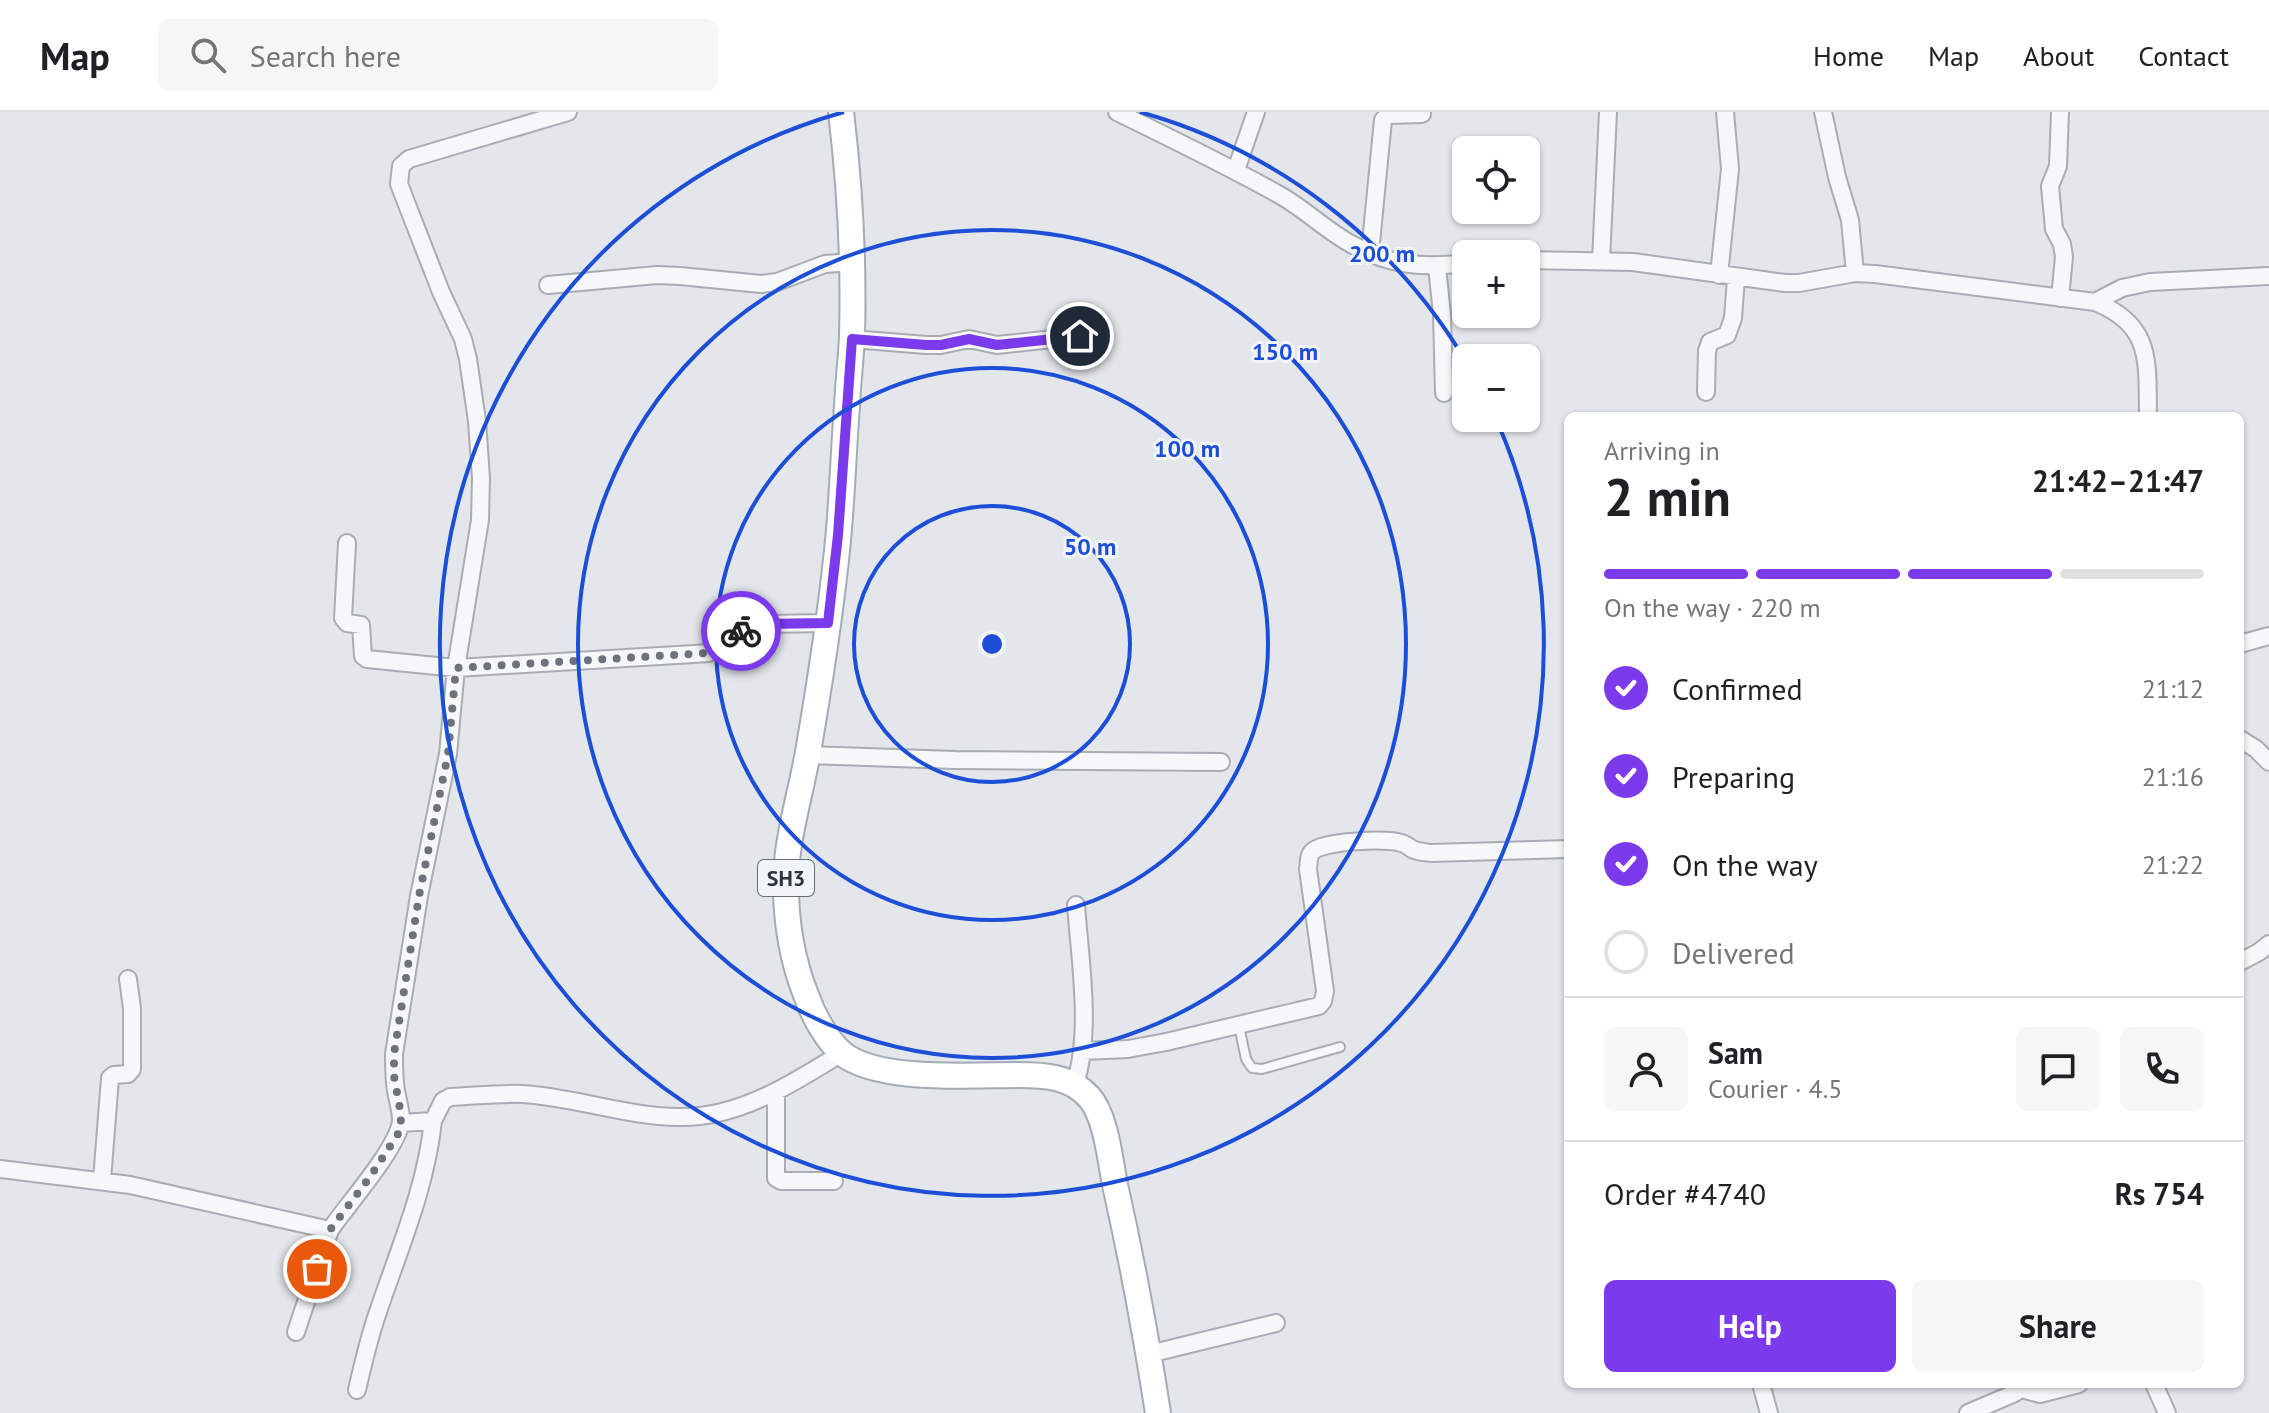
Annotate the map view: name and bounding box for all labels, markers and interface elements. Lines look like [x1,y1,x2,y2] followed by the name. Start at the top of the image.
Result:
[158,19,718,91] search box
[40,31,110,80] text: Map
[186,33,230,77] icon: search
[250,36,401,75] text: Search here
[1813,37,1884,74] text: Home
[1928,37,1979,74] text: Map
[2023,37,2094,74] text: About
[2138,37,2229,74] text: Contact
[1452,136,1540,432] map controls
[1452,136,1540,224] button: locate
[1349,238,1415,269] text: 200 m
[1452,240,1540,328] button: +
[1046,302,1114,370] pin
[1058,314,1102,358] icon: home
[1252,336,1318,367] text: 150 m
[1452,344,1540,432] button: −
[1154,433,1220,464] text: 100 m
[1604,434,1720,467] text: Arriving in
[2032,461,2204,500] text: 21:42–21:47
[1604,463,1731,530] text: 2 min
[1064,531,1116,562] text: 50 m
[701,591,781,671] courier
[1604,591,1821,624] text: On the way · 220 m
[719,609,763,653] icon: bike
[978,630,1006,658] centre of rings
[1604,666,1648,710] icon: check
[1672,669,1803,708] text: Confirmed
[2142,672,2204,705] text: 21:12
[1604,754,1648,798] icon: check
[1672,757,1795,796] text: Preparing
[2142,760,2204,793] text: 21:16
[1604,842,1648,886] icon: check
[1672,845,1818,884] text: On the way
[2142,848,2204,881] text: 21:22
[758,860,814,896] road number: SH3
[1672,933,1795,972] text: Delivered
[1604,1027,1688,1111] button: person
[2016,1027,2100,1111] button: chat
[2120,1027,2204,1111] button: phone
[1708,1033,1763,1072] text: Sam
[1708,1072,1842,1105] text: Courier · 4.5
[1604,1174,1766,1213] text: Order #4740
[2115,1174,2204,1213] text: Rs 754
[283,1235,351,1303] pin
[295,1247,339,1291] icon: bag
[1604,1280,1896,1372] button: Help
[1912,1280,2204,1372] button: Share

